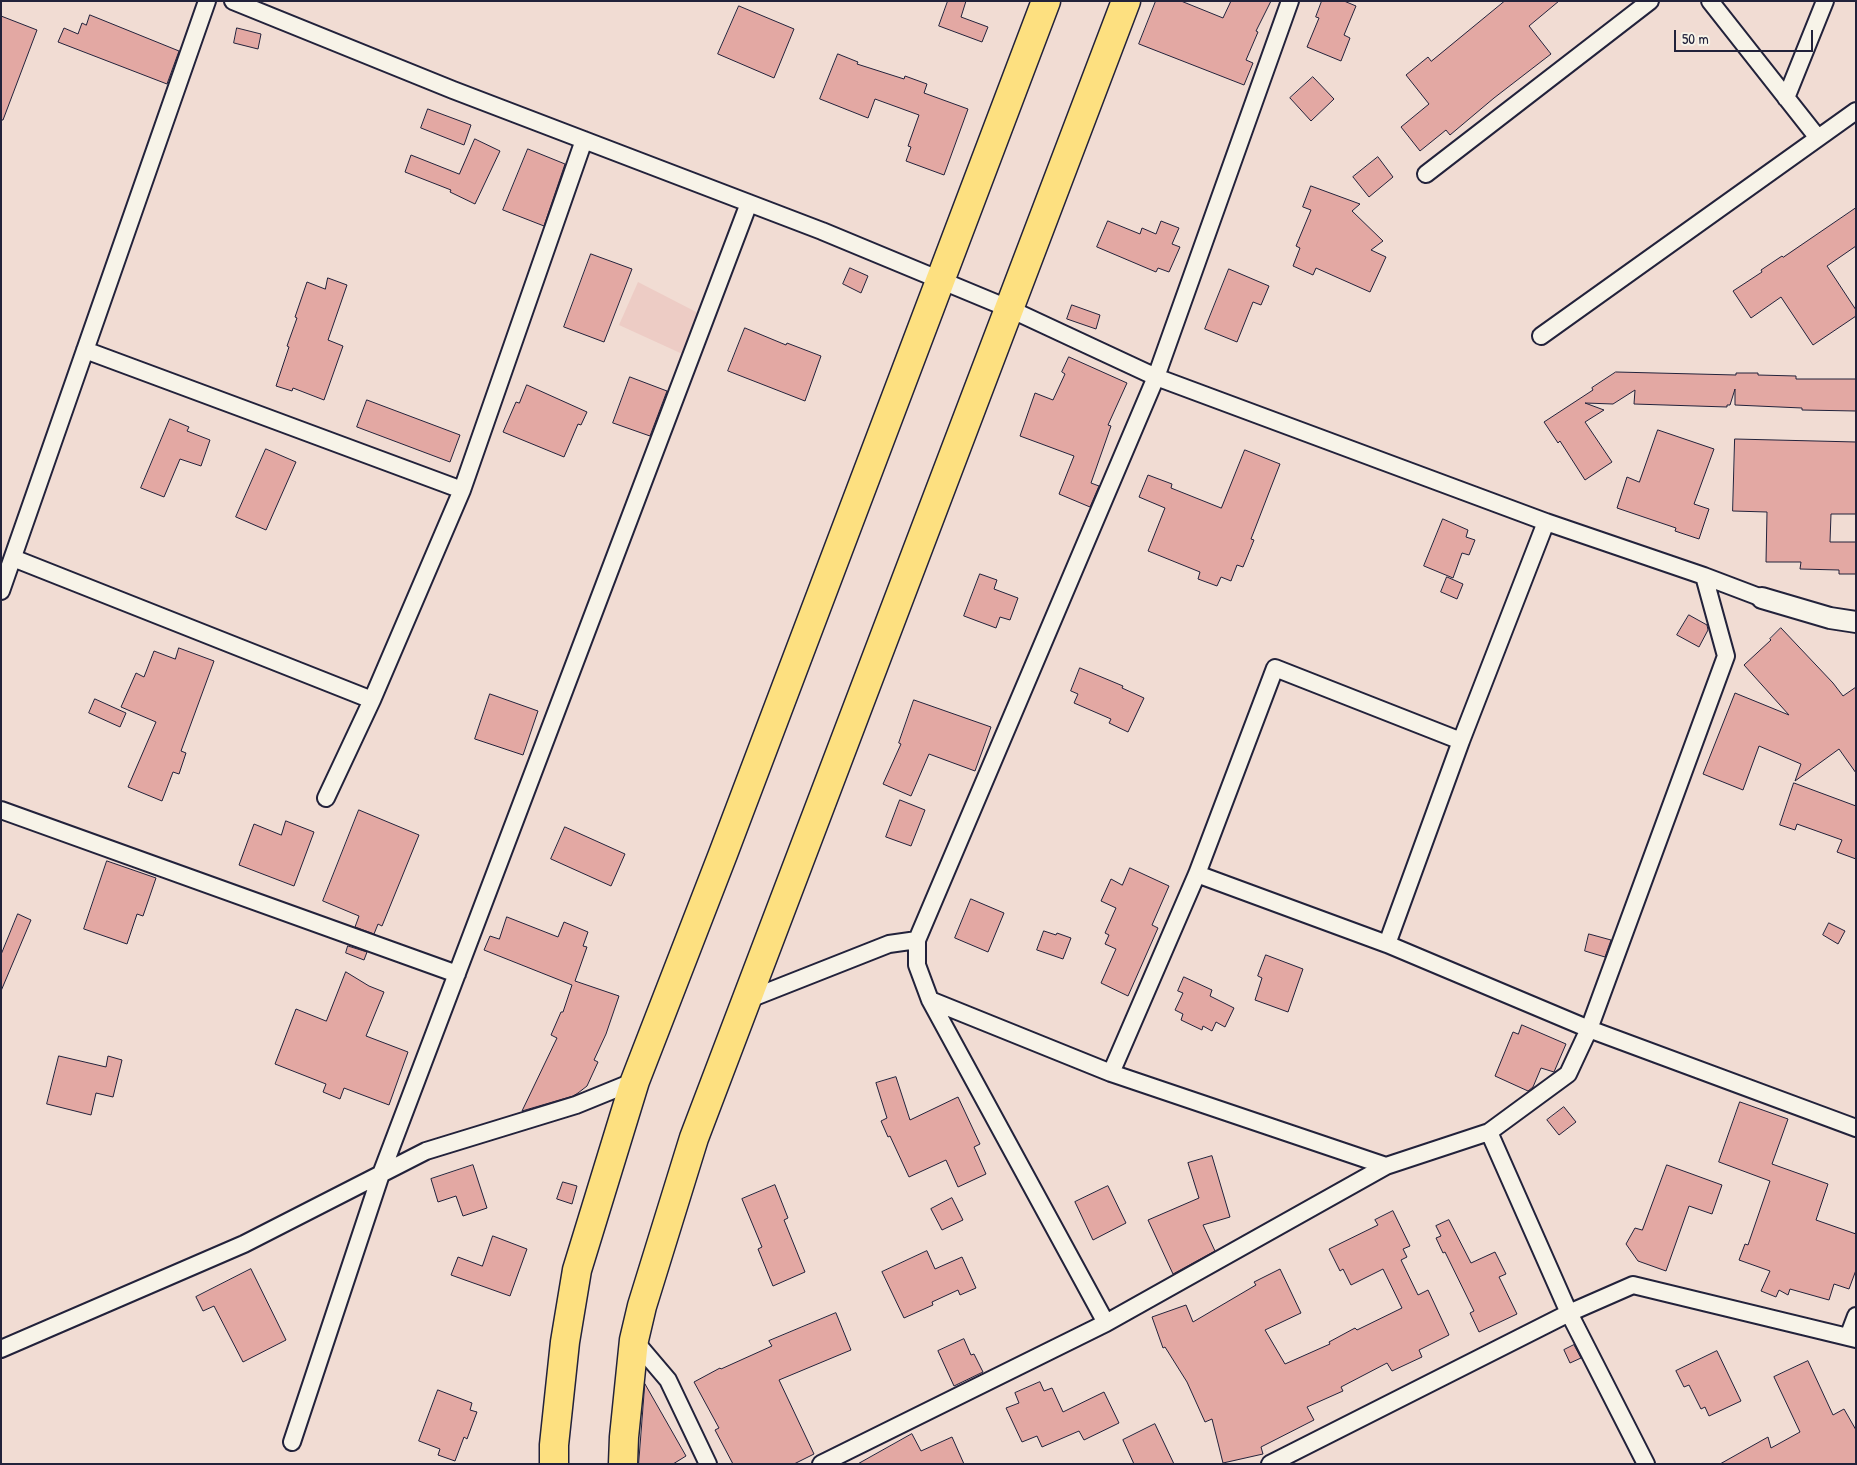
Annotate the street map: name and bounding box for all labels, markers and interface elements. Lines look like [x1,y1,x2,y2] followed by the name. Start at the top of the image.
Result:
[1677,20,1816,52] scale bar
[1682,28,1709,49] text: 50 m

